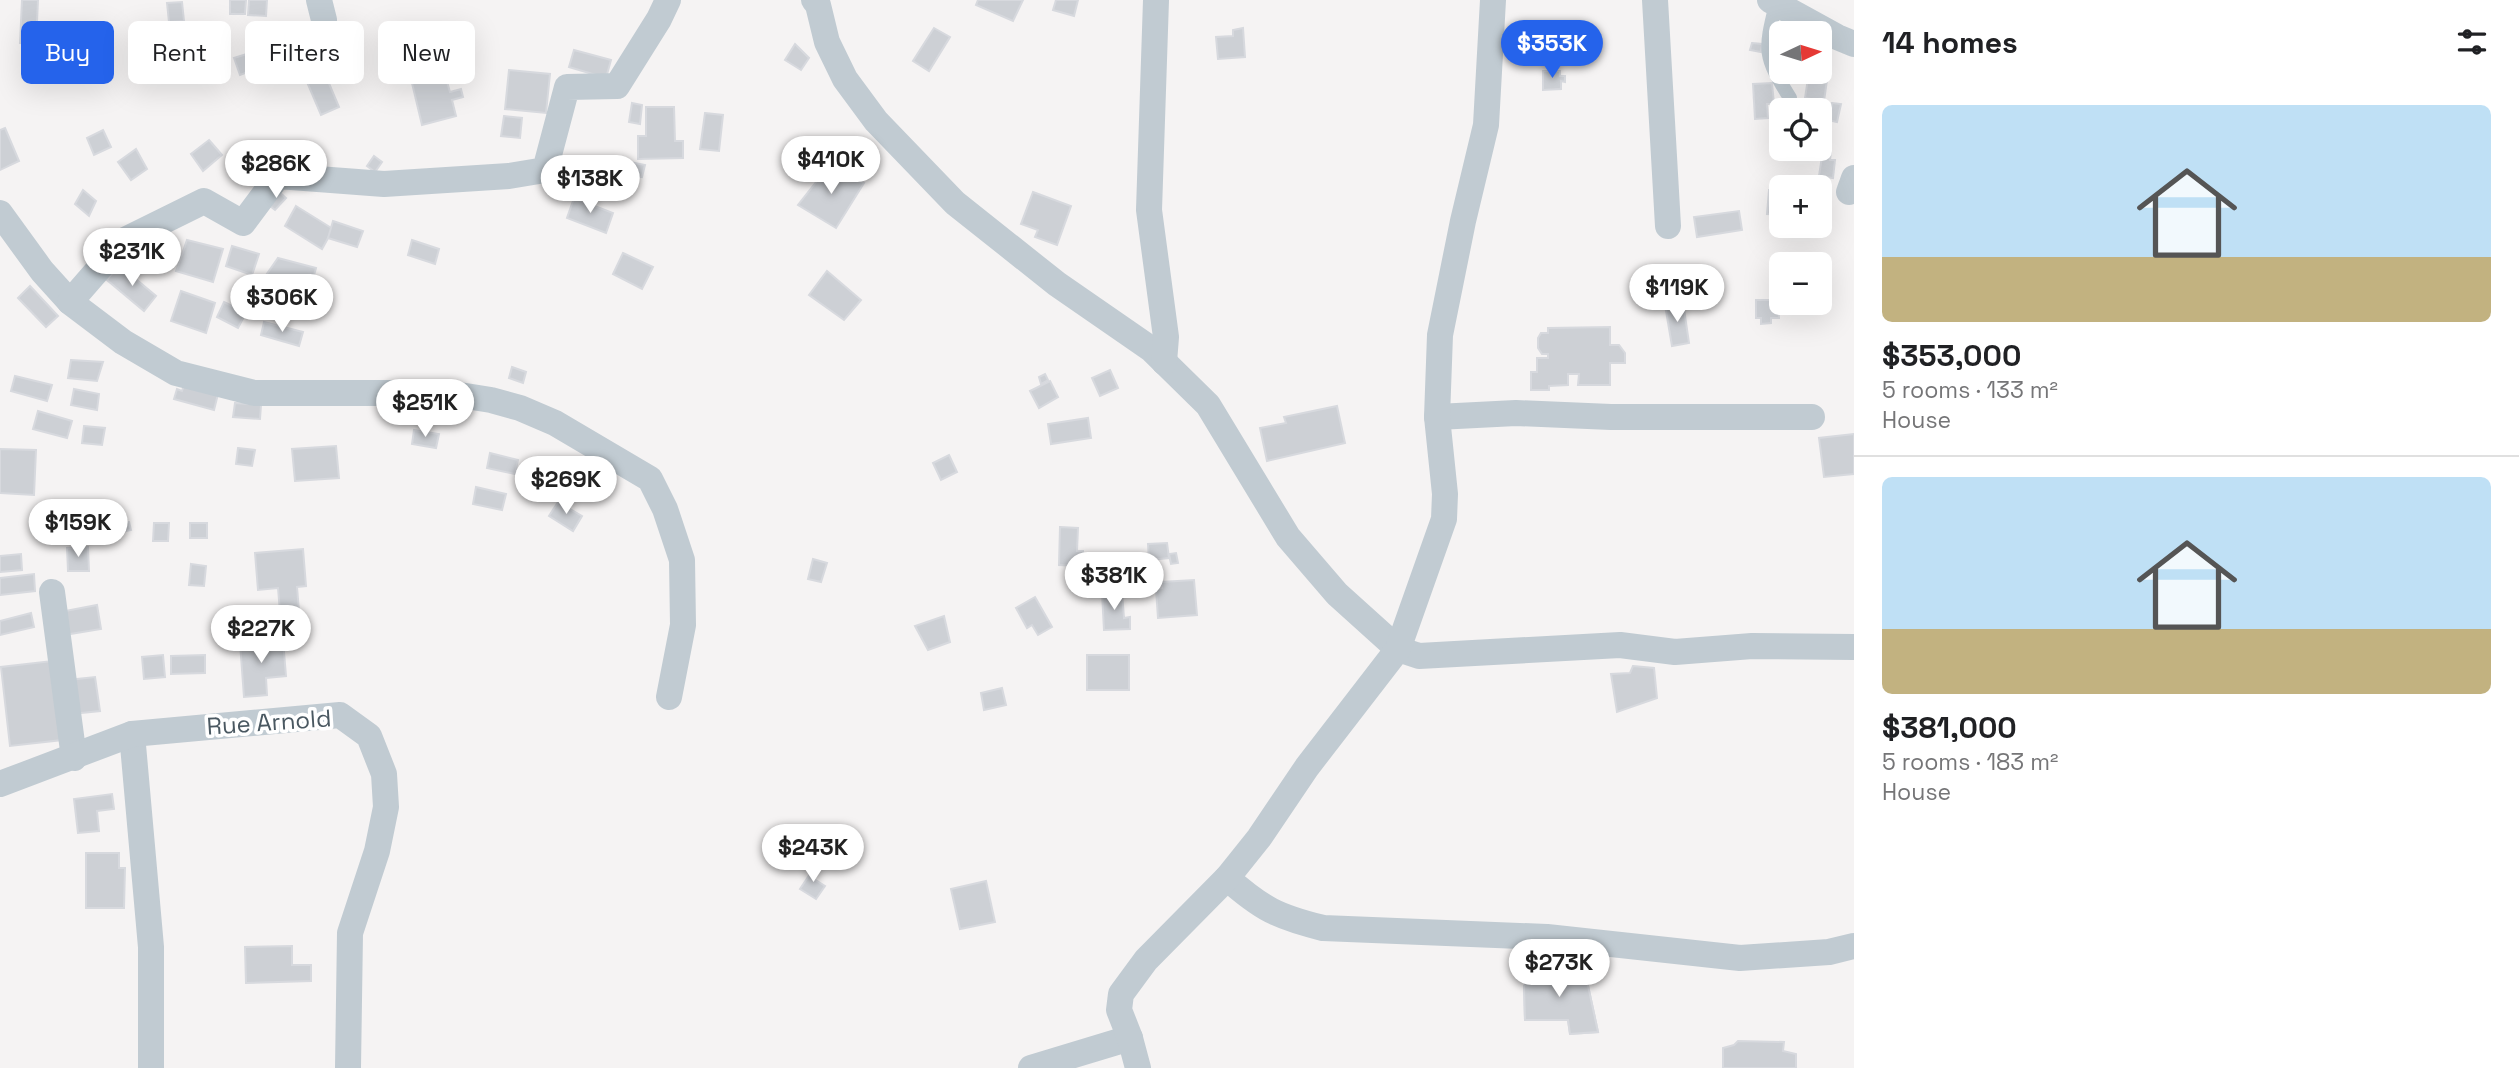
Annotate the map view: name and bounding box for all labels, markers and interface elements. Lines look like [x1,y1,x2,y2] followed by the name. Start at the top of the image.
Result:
[1503,20,1601,80] pin: $353K
[21,21,114,84] chip: Buy
[128,21,231,84] chip: Rent
[245,21,364,84] chip: Filters
[378,21,475,84] chip: New
[1769,21,1832,84] north arrow
[1769,21,1832,315] map controls
[1882,23,2018,62] text: 14 homes
[2453,23,2491,61] icon: filters
[1517,28,1587,58] text: $353K
[1769,98,1832,161] button: locate
[782,136,880,196] pin: $410K
[227,140,325,200] pin: $286K
[797,144,865,174] text: $410K
[241,148,311,178] text: $286K
[2124,150,2250,276] icon: home
[541,156,639,215] pin: $138K
[557,163,623,193] text: $138K
[1769,175,1832,238] button: +
[83,229,181,288] pin: $231K
[99,236,165,266] text: $231K
[1769,252,1832,315] button: −
[1628,264,1726,324] pin: $119K
[1645,272,1709,302] text: $119K
[233,274,331,334] pin: $306K
[246,282,318,312] text: $306K
[1882,336,2021,375] text: $353,000
[1882,375,2058,405] text: 5 rooms · 133 m²
[376,380,474,439] pin: $251K
[392,387,458,417] text: $251K
[1882,405,1951,435] text: House
[517,456,615,516] pin: $269K
[531,464,601,494] text: $269K
[29,500,127,559] pin: $159K
[45,507,111,537] text: $159K
[2124,522,2250,648] icon: home
[1065,552,1163,612] pin: $381K
[1081,560,1147,590] text: $381K
[212,606,310,665] pin: $227K
[227,613,295,643] text: $227K
[206,702,332,742] street label: Rue Arnold
[1882,708,2017,747] text: $381,000
[1882,747,2058,777] text: 5 rooms · 183 m²
[1882,777,1951,807] text: House
[764,824,862,884] pin: $243K
[778,832,848,862] text: $243K
[1510,940,1608,999] pin: $273K
[1525,947,1593,977] text: $273K

